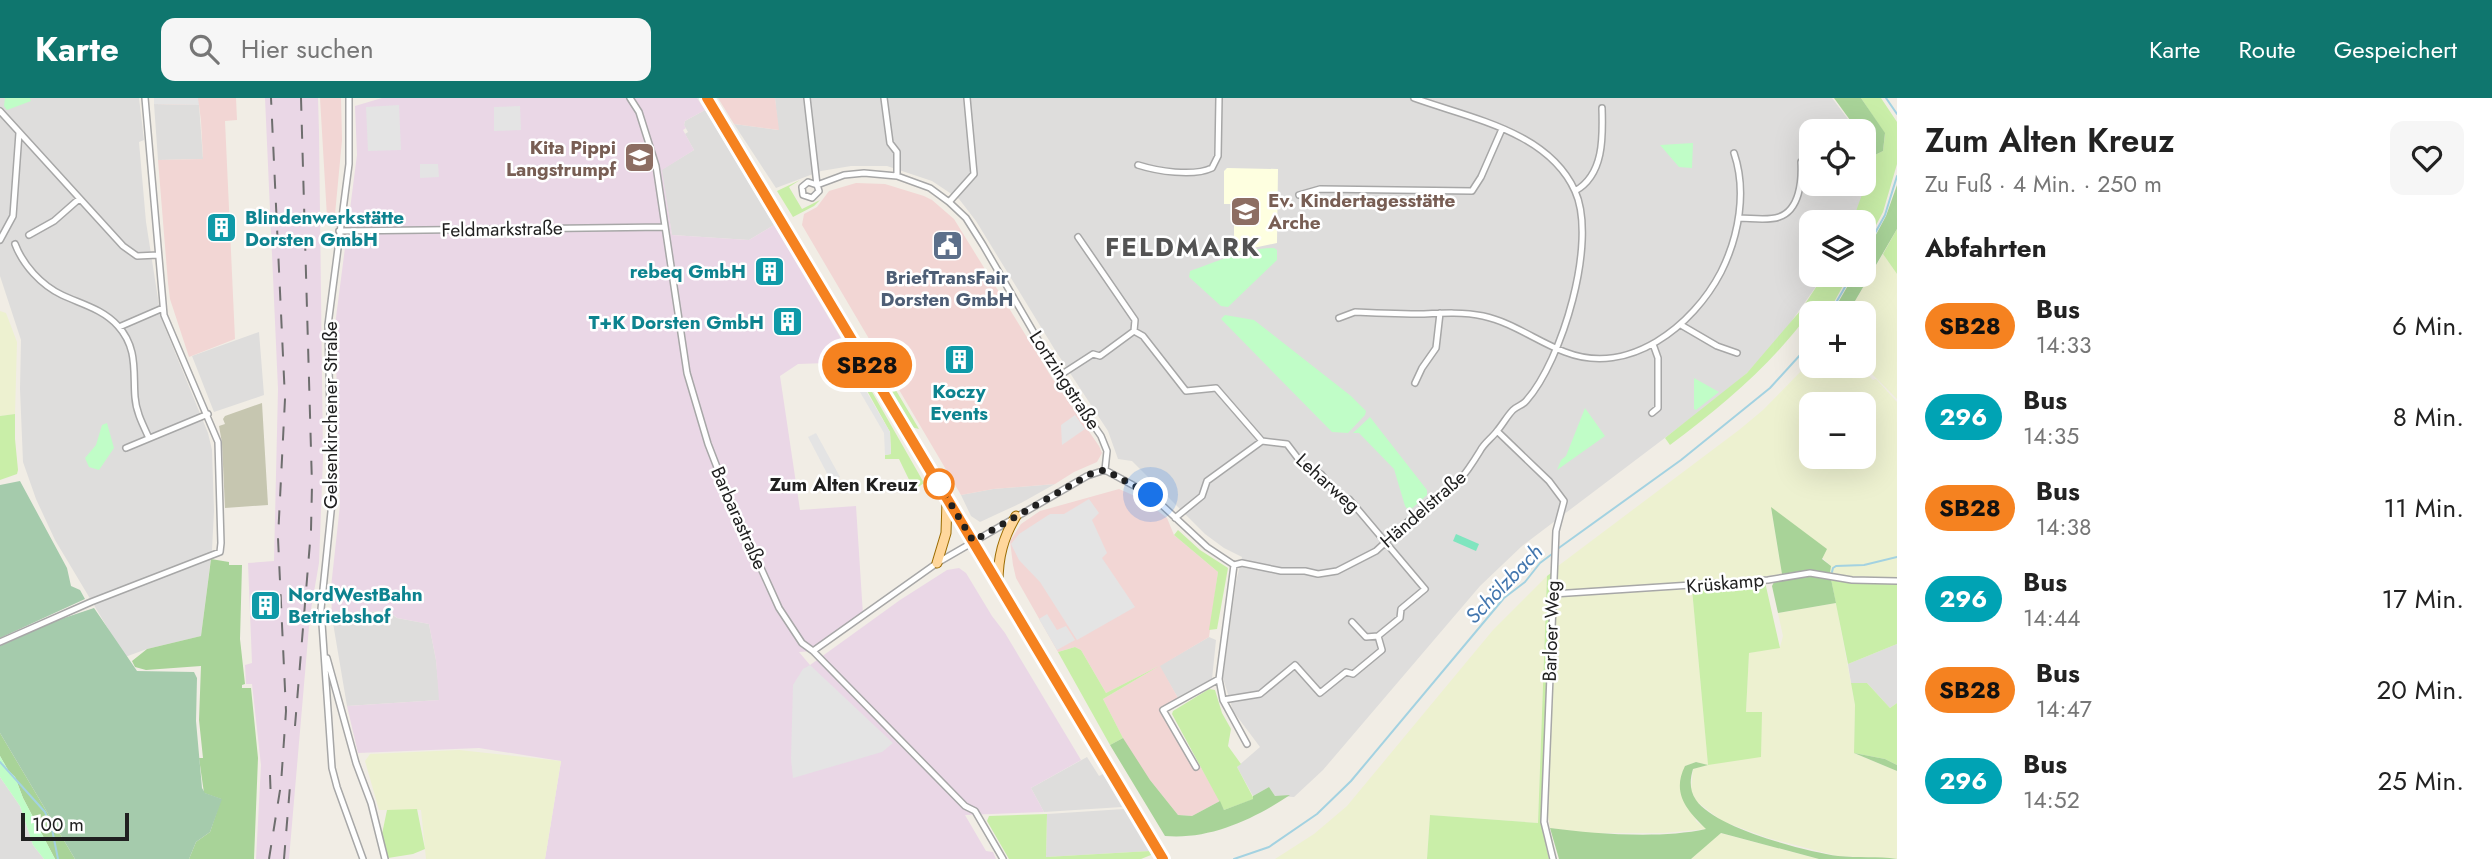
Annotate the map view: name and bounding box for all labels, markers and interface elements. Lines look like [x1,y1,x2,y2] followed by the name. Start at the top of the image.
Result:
[161,18,651,81] search box
[35,26,119,73] text: Karte
[185,30,223,68] icon: search
[241,30,374,68] text: Hier suchen
[2149,32,2200,67] text: Karte
[2238,32,2296,67] text: Route
[2334,32,2457,67] text: Gespeichert
[1925,117,2174,164] text: Zum Alten Kreuz
[1799,119,1876,469] map controls
[1799,119,1876,196] button: locate
[2390,121,2464,195] button: heart
[506,134,617,183] place label: Kita Pippi Langstrumpf
[622,141,656,175] school or university icon: Kita Pippi Langstrumpf
[1925,167,2162,201] text: Zu Fuß · 4 Min. · 250 m
[1267,187,1456,236] place label: Ev. Kindertagesstätte Arche
[1228,194,1262,228] school or university icon: Ev. Kindertagesstätte Arche
[245,204,404,253] place label: Blindenwerkstätte Dorsten GmbH
[1799,210,1876,287] button: layers
[205,211,239,245] building icon: Blindenwerkstätte Dorsten GmbH
[441,214,563,244] street label: Feldmarkstraße
[1105,228,1261,266] district label: FELDMARK
[930,229,964,263] public building icon: BriefTransFair Dorsten GmbH
[1925,229,2047,267] text: Abfahrten
[752,254,786,288] building icon: rebeq GmbH
[630,258,746,285] place label: rebeq GmbH
[881,264,1013,313] place label: BriefTransFair Dorsten GmbH
[2036,290,2080,328] text: Bus
[1799,301,1876,378] button: +
[770,305,804,339] building icon: T+K Dorsten GmbH
[2392,307,2464,345] text: 6 Min.
[1939,308,2001,343] text: SB28
[589,309,764,336] place label: T+K Dorsten GmbH
[317,321,344,509] street label: Gelsenkirchener Straße
[1023,325,1107,435] street label: Lortzingstraße
[2036,328,2092,362] text: 14:33
[818,342,916,388] line badge: SB28
[942,343,976,377] building icon: Koczy Events
[836,347,898,382] text: SB28
[930,378,988,427] place label: Koczy Events
[2023,381,2067,419] text: Bus
[1799,392,1876,469] button: −
[2393,398,2464,436] text: 8 Min.
[1940,399,1987,434] text: 296
[2023,419,2079,453] text: 14:35
[1290,447,1366,519] street label: Leharweg
[704,462,774,574] street label: Barbarastraße
[1374,464,1472,554] street label: Händelstraße
[924,469,954,499] marker: Zum Alten Kreuz
[769,471,918,498] place label: Zum Alten Kreuz
[2036,472,2080,510] text: Bus
[1133,477,1168,512] your location
[2384,489,2464,527] text: 11 Min.
[1939,490,2001,525] text: SB28
[2036,510,2092,544] text: 14:38
[1458,537,1550,631] water label: Schölzbach
[2023,563,2067,601] text: Bus
[1685,566,1765,600] street label: Krüskamp
[1536,580,1566,682] street label: Barloer Weg
[2382,580,2464,618] text: 17 Min.
[288,581,423,630] place label: NordWestBahn Betriebshof
[1940,581,1987,616] text: 296
[248,588,282,622] building icon: NordWestBahn Betriebshof
[2023,601,2080,635] text: 14:44
[2036,654,2080,692] text: Bus
[2377,671,2464,709] text: 20 Min.
[1939,672,2001,707] text: SB28
[2036,692,2092,726] text: 14:47
[2023,745,2067,783] text: Bus
[2377,762,2464,800] text: 25 Min.
[1940,763,1987,798] text: 296
[2023,783,2080,817] text: 14:52
[21,810,130,842] scale bar
[32,811,84,838] text: 100 m

